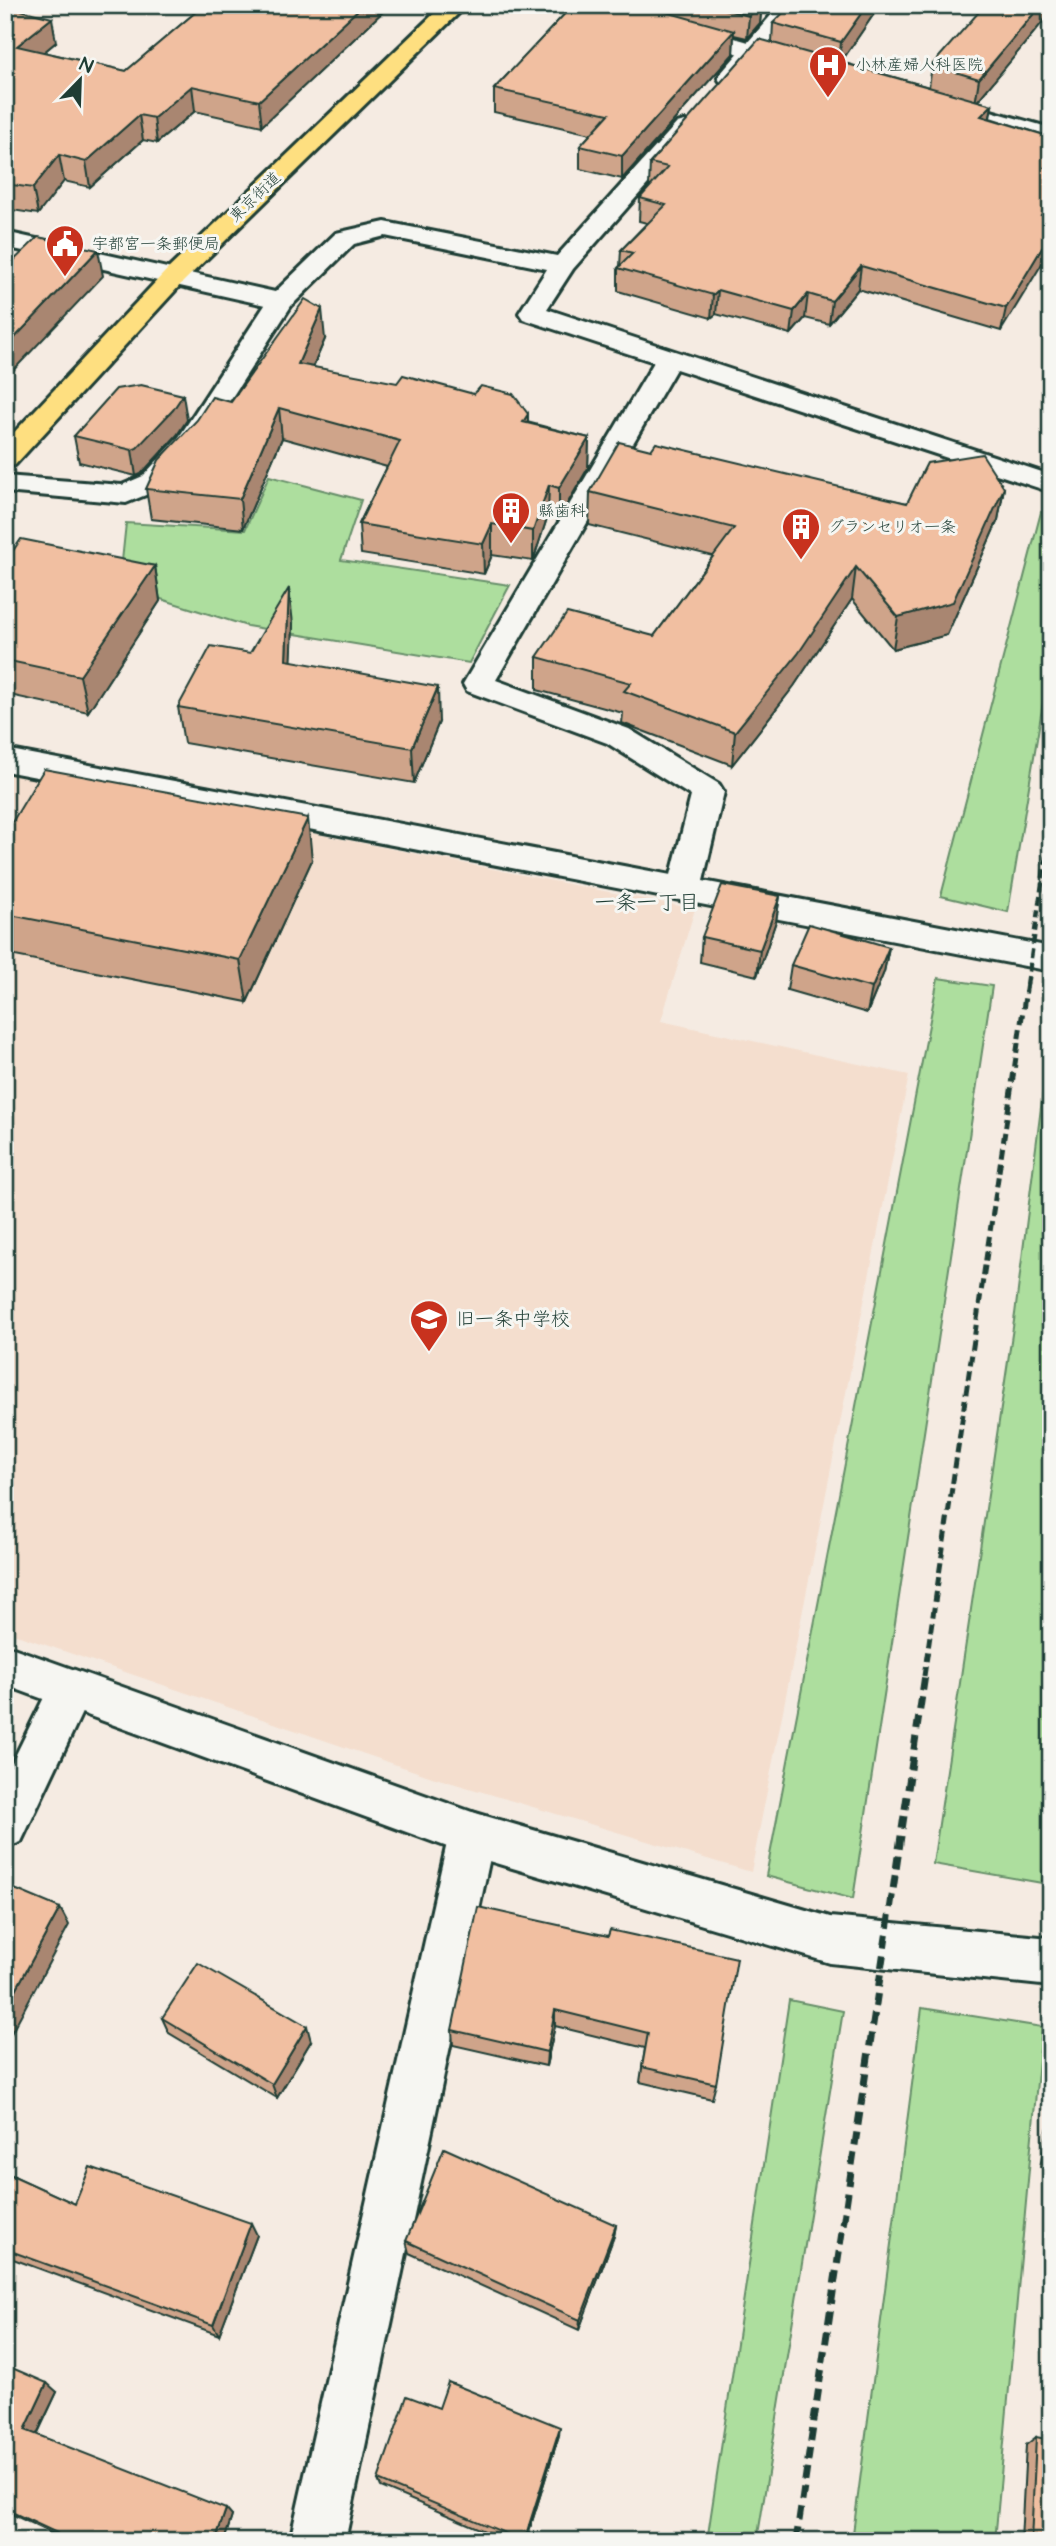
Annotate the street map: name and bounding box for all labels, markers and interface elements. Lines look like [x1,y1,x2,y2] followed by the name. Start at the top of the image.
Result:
[807,44,849,99] hospital icon: 小林産婦人科医院
[46,46,116,116] north arrow
[75,51,97,81] text: N
[855,54,983,76] place label: 小林産婦人科医院
[224,167,286,227] street label: 東京街道
[44,223,86,278] public building icon: 宇都宮一条郵便局
[92,233,220,255] place label: 宇都宮一条郵便局
[490,490,532,545] building icon: 縣歯科
[538,500,586,522] place label: 縣歯科
[780,506,822,561] building icon: グランセリオ一条
[828,516,956,538] place label: グランセリオ一条
[595,888,700,917] district label: 一条一丁目
[408,1298,450,1353] school or university icon: 旧一条中学校
[456,1306,570,1333] place label: 旧一条中学校

